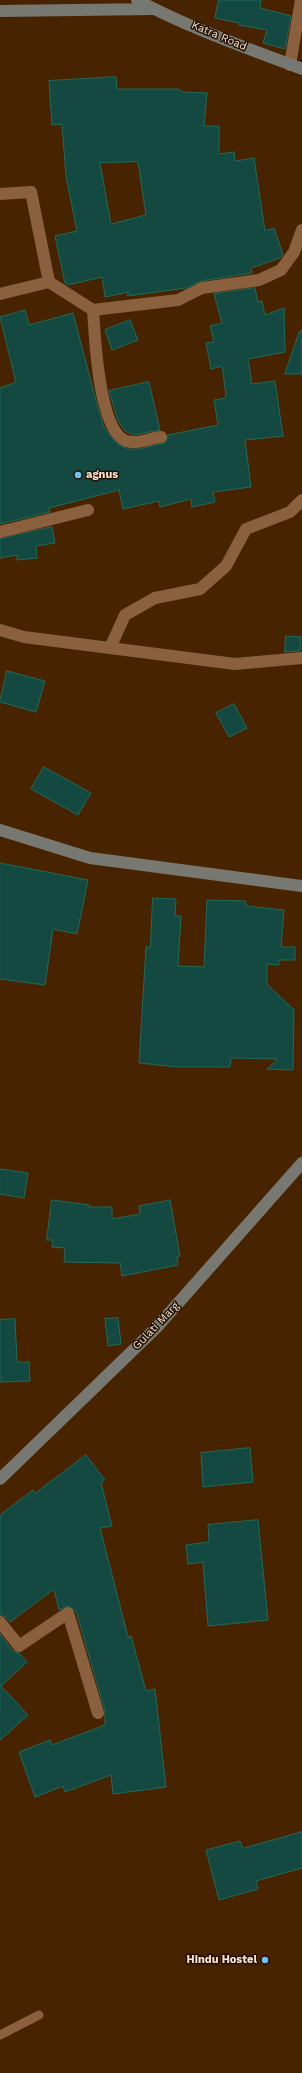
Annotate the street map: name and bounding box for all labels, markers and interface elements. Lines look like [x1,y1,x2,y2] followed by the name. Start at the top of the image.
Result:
[189,18,249,54] street label: Katra Road
[86,468,118,482] place label: agnus
[73,470,83,480] marker: agnus
[130,1299,182,1353] street label: Gulati Marg
[187,1953,257,1967] place label: Hindu Hostel
[260,1955,270,1965] marker: Hindu Hostel

